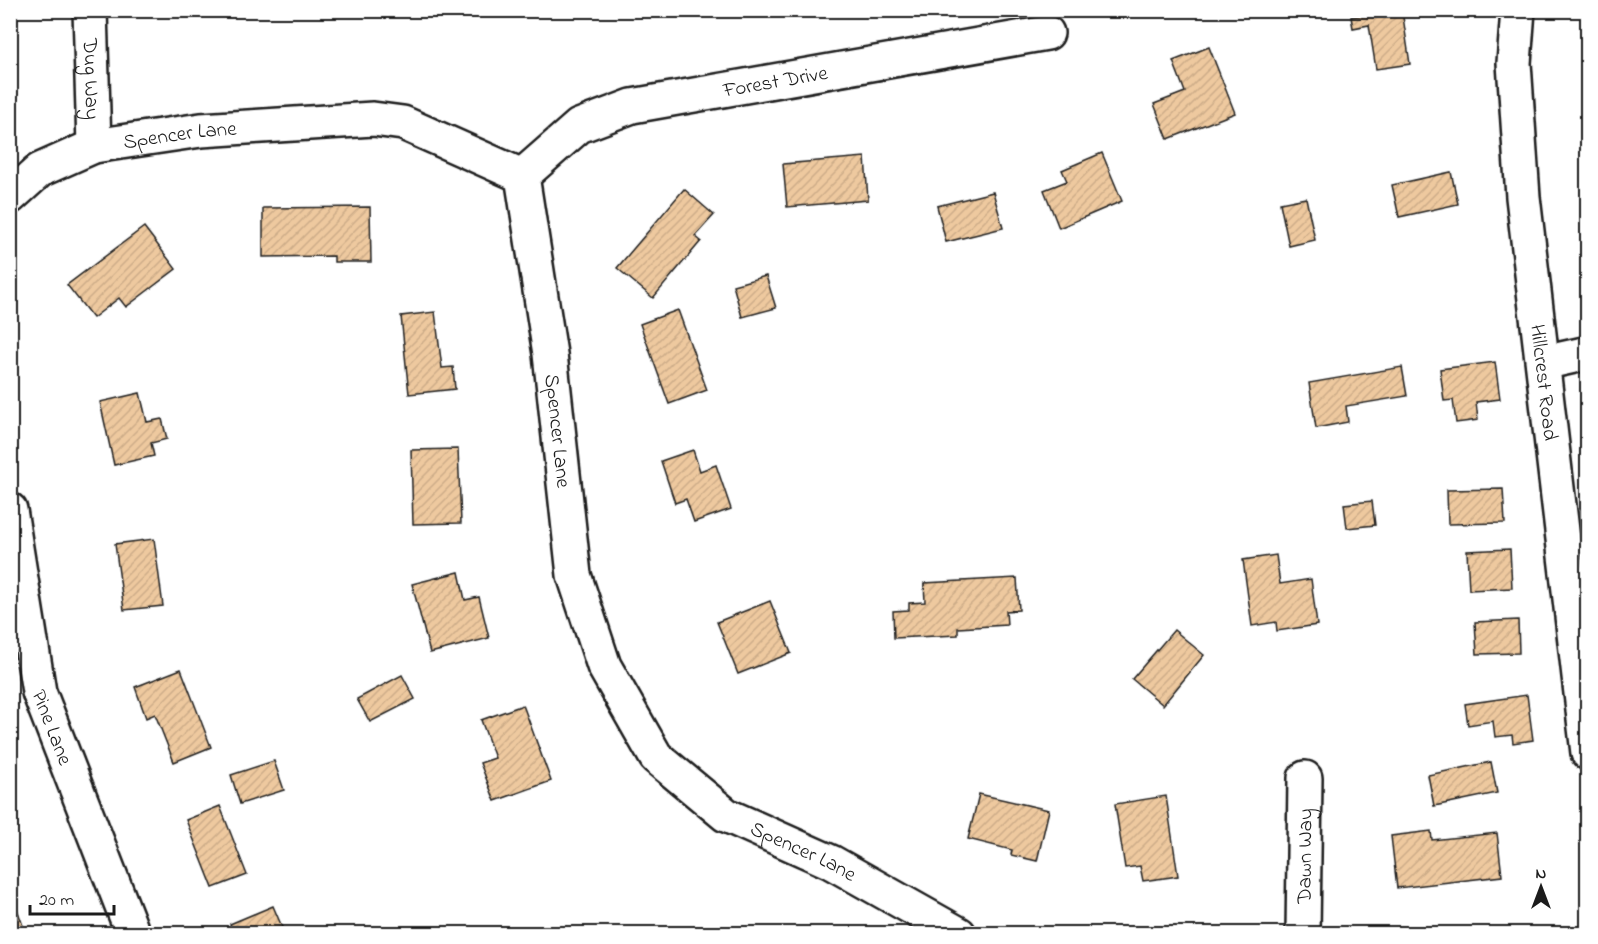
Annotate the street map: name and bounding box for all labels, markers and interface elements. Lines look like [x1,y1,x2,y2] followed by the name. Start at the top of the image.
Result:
[73,37,106,120] street label: Dug Way
[720,59,831,107] street label: Forest Drive
[121,115,238,158] street label: Spencer Lane
[1521,323,1564,443] street label: Hillcrest Road
[535,373,577,490] street label: Spencer Lane
[23,686,79,770] street label: Pine Lane
[1290,808,1324,905] street label: Dawn Way
[745,815,862,891] street label: Spencer Lane
[1511,857,1571,917] north arrow
[1536,862,1547,886] text: N
[30,878,114,916] scale bar
[39,888,74,914] text: 20 m

